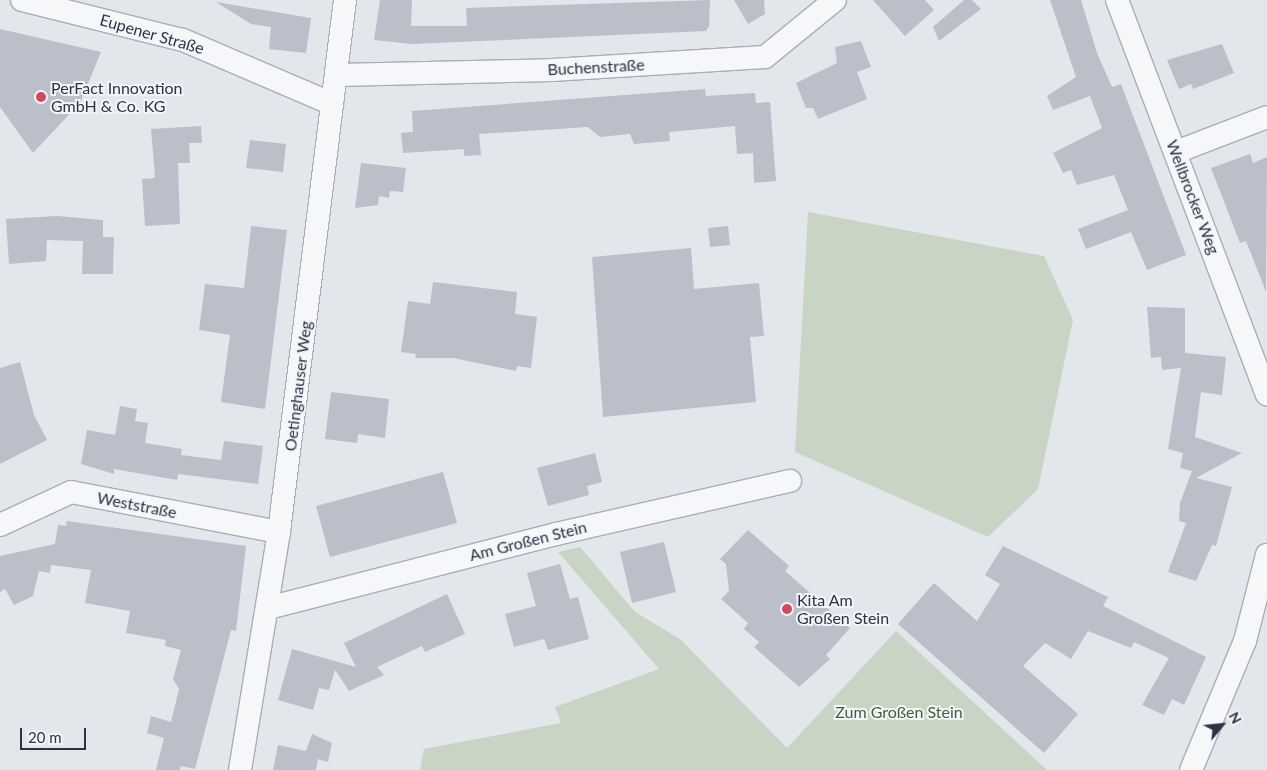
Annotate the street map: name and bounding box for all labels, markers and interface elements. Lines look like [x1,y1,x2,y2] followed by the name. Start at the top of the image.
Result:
[97,10,207,58] street label: Eupener Straße
[547,55,645,79] street label: Buchenstraße
[51,78,182,116] place label: PerFact Innovation GmbH & Co. KG
[35,91,47,103] marker: PerFact Innovation GmbH & Co. KG
[1162,137,1224,257] street label: Wellbrocker Weg
[280,319,316,453] street label: Oetinghauser Weg
[96,488,178,522] street label: Weststraße
[467,517,589,565] street label: Am Großen Stein
[797,590,889,628] place label: Kita Am Großen Stein
[781,603,793,615] marker: Kita Am Großen Stein
[1197,700,1247,750] north arrow
[835,702,963,722] park label: Zum Großen Stein
[1226,709,1246,726] text: N
[22,718,89,750] scale bar
[28,728,62,746] text: 20 m

